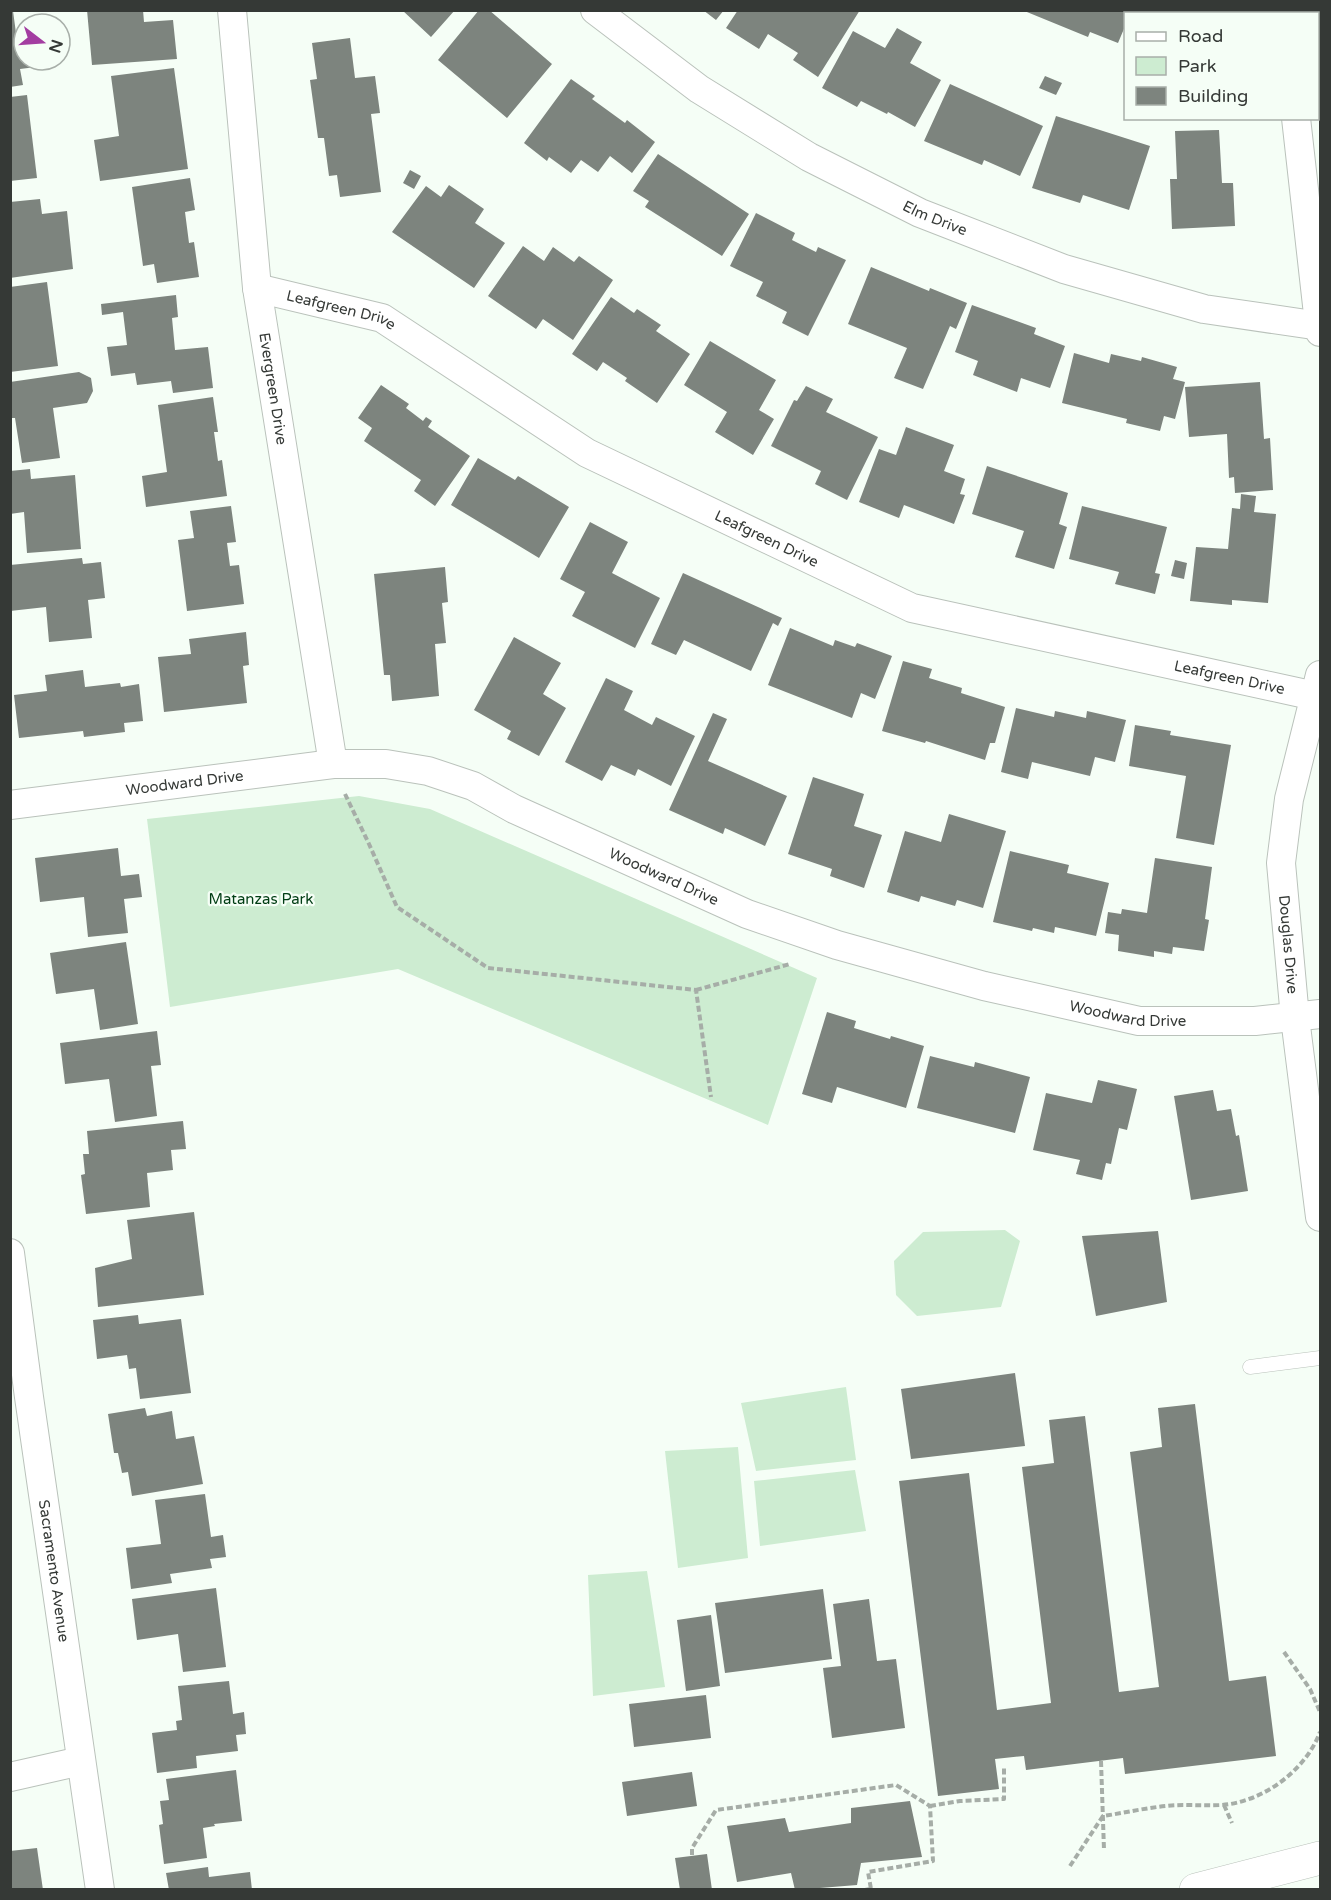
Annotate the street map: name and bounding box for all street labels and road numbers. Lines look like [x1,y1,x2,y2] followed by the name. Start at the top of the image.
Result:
[900,197,970,239] street label: Elm Drive
[285,286,399,334] street label: Leafgreen Drive
[255,331,291,446] street label: Evergreen Drive
[712,506,821,571] street label: Leafgreen Drive
[1172,656,1286,698] street label: Leafgreen Drive
[125,766,244,799] street label: Woodward Drive
[606,844,722,909] street label: Woodward Drive
[1275,894,1302,994] street label: Douglas Drive
[1068,997,1186,1030] street label: Woodward Drive
[35,1499,73,1643] street label: Sacramento Avenue

